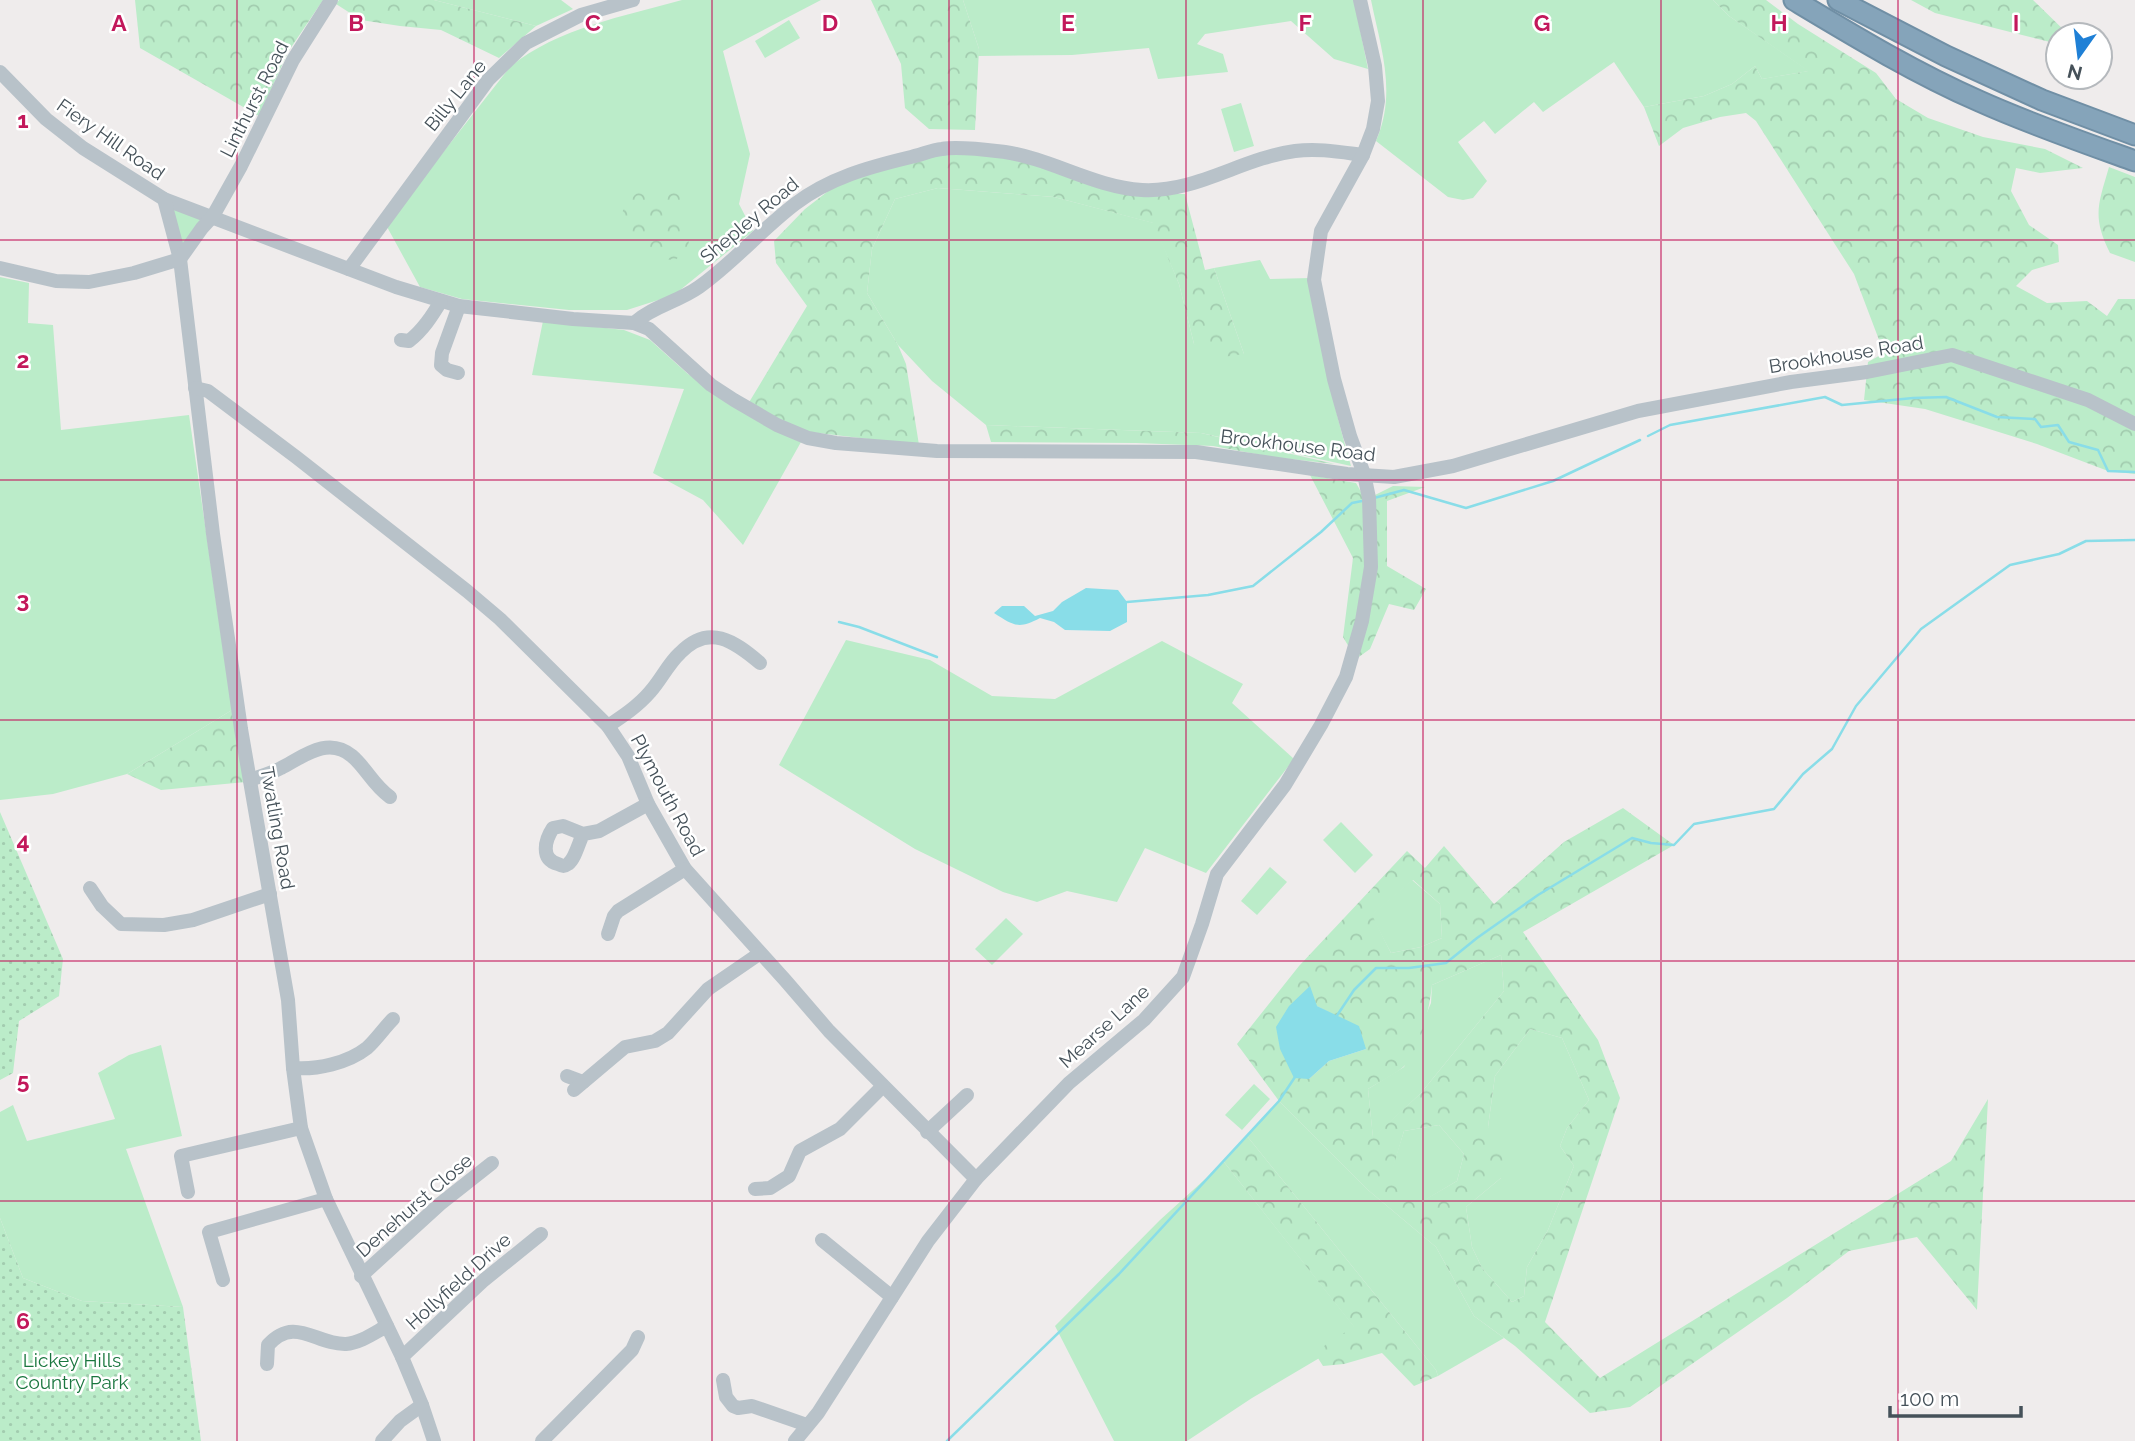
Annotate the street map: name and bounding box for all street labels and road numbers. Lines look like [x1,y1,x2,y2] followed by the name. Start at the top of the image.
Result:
[215,37,293,161] street label: Linthurst Road
[420,55,490,135] street label: Billy Lane
[53,94,169,184] street label: Fiery Hill Road
[695,172,803,268] street label: Shepley Road
[1767,331,1925,377] street label: Brookhouse Road
[1219,425,1377,465] street label: Brookhouse Road
[627,730,709,860] street label: Plymouth Road
[256,765,300,891] street label: Twatling Road
[1054,980,1154,1072] street label: Mearse Lane
[352,1149,476,1261] street label: Denehurst Close
[401,1228,515,1334] street label: Hollyfield Drive

